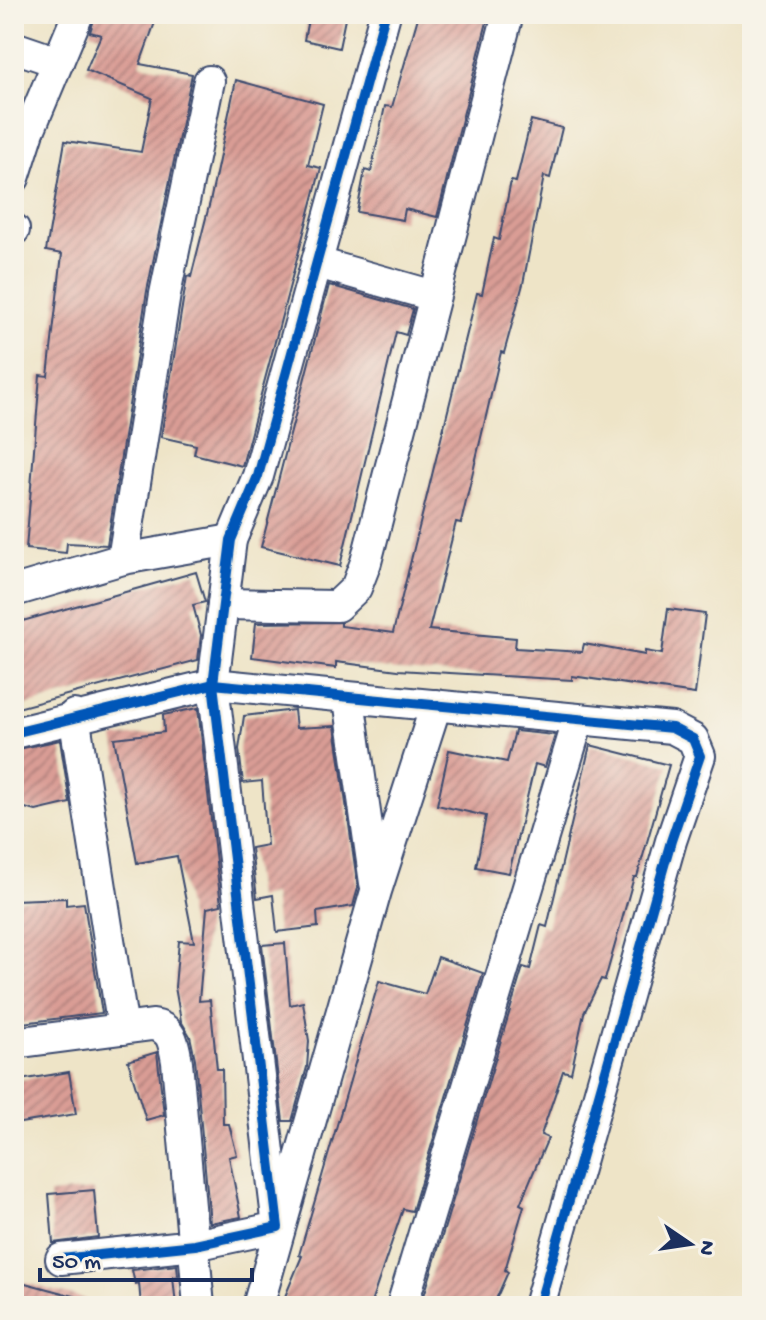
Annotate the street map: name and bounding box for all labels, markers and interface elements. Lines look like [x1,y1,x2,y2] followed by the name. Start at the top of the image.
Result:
[650,1204,730,1284] north arrow
[40,1232,252,1282] scale bar
[691,1238,720,1258] text: N
[52,1249,101,1278] text: 50 m

